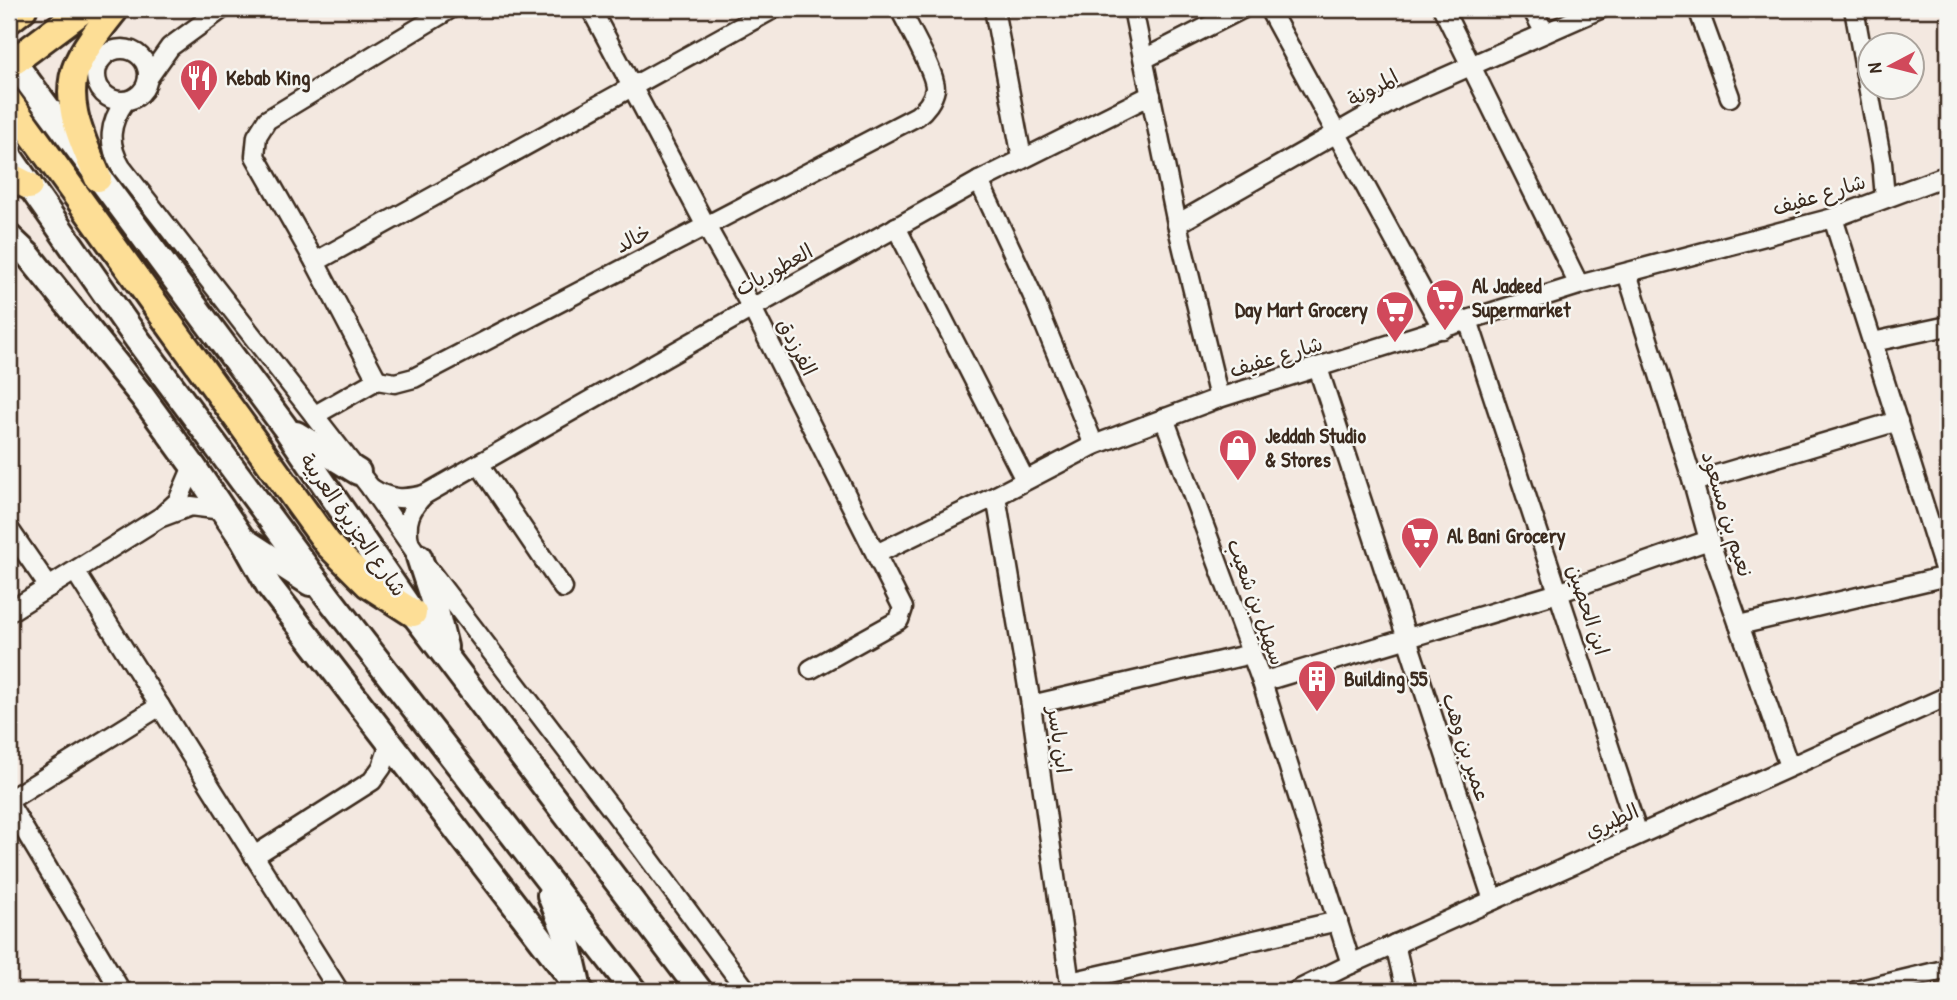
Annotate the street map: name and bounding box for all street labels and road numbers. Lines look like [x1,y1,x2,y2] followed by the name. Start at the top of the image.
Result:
[1342,62,1403,113] street label: المرونة
[1769,167,1869,223] street label: شارع عفيف
[610,217,656,260] street label: خالد
[730,236,818,303] street label: العطوريات
[771,313,824,381] street label: الفرزدق
[1226,329,1326,385] street label: شارع عفيف
[292,447,414,603] street label: شارع الجزيرة العربية
[1693,447,1760,581] street label: نعيم بن مسعود
[1220,534,1293,669] street label: سهيل بن شعيب
[1560,561,1617,659] street label: ابن الحصين
[1435,689,1498,805] street label: عمير بن وهب
[1040,703,1079,775] street label: ابن ياسر
[1580,796,1644,846] street label: الطبري

